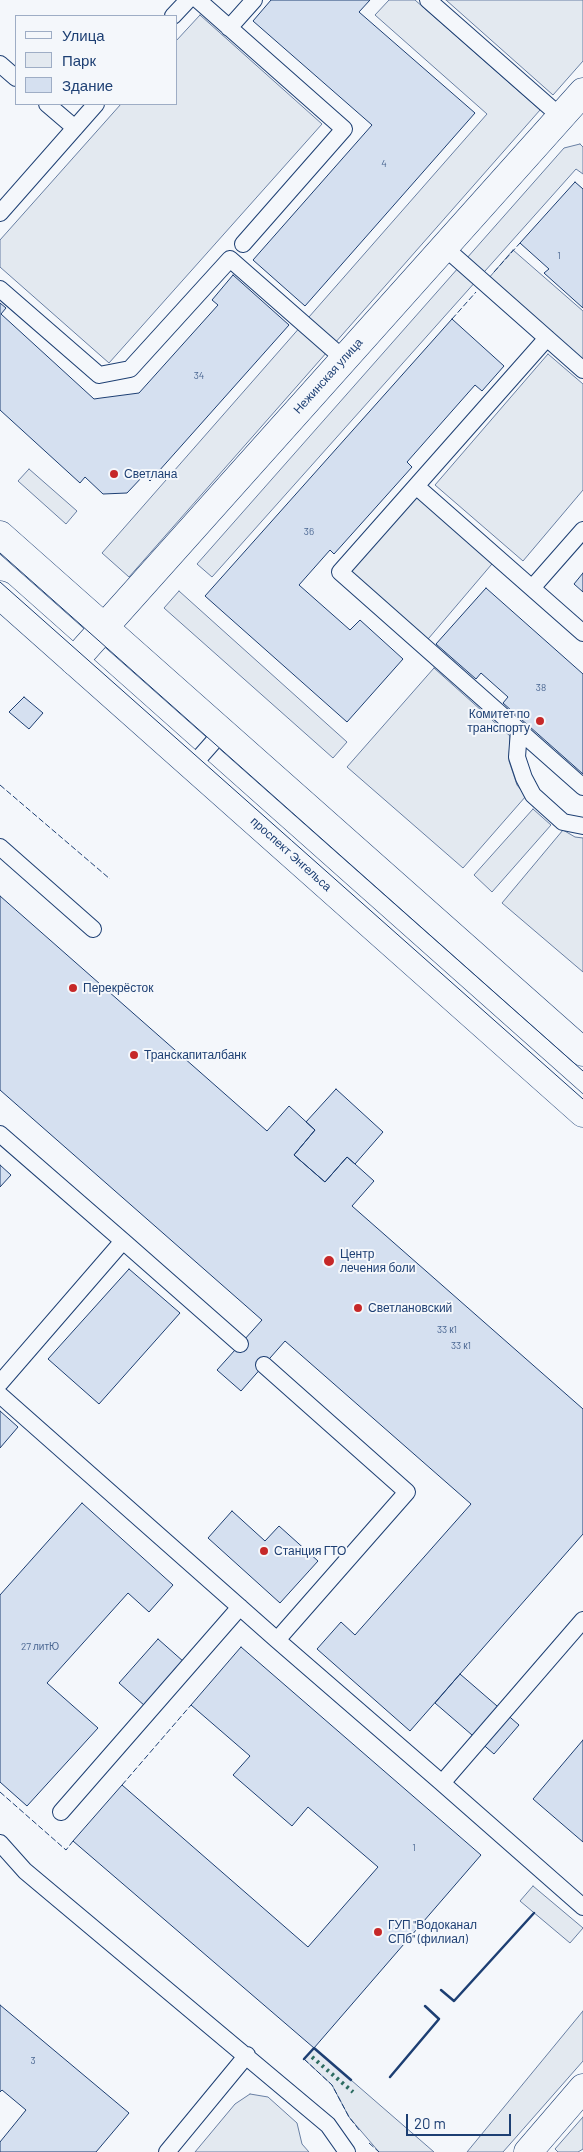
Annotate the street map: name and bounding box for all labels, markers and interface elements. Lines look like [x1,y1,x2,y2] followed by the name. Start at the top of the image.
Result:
[15,15,178,105] legend
[62,26,105,44] text: Улица
[62,51,96,69] text: Парк
[62,76,113,94] text: Здание
[381,158,387,170] house number: 4
[557,250,561,262] house number: 1
[290,335,366,417] street label: Нежинская улица
[194,370,204,382] house number: 34
[124,467,177,481] place label: Светлана
[108,468,120,480] marker: Светлана
[304,526,314,538] house number: 36
[536,682,546,694] house number: 38
[467,707,530,735] place label: Комитет по транспорту
[534,715,546,727] marker: Комитет по транспорту
[248,814,334,894] street label: проспект Энгельса
[83,981,154,995] place label: Перекрёсток
[67,982,79,994] marker: Перекрёсток
[144,1048,246,1062] place label: Транскапиталбанк
[128,1049,140,1061] marker: Транскапиталбанк
[340,1247,415,1275] place label: Центр лечения боли
[322,1254,336,1268] marker: Центр лечения боли
[368,1301,452,1315] place label: Светлановский
[352,1302,364,1314] marker: Светлановский
[437,1324,457,1336] house number: 33 к1
[451,1340,471,1352] house number: 33 к1
[274,1544,346,1558] place label: Станция ГТО
[258,1545,270,1557] marker: Станция ГТО
[21,1641,59,1653] house number: 27 литЮ
[412,1842,416,1854] house number: 1
[388,1918,477,1946] place label: ГУП "Водоканал СПб" (филиал)
[372,1926,384,1938] marker: ГУП "Водоканал СПб" (филиал)
[30,2055,36,2067] house number: 3
[408,2104,513,2136] scale bar
[414,2114,446,2132] text: 20 m

